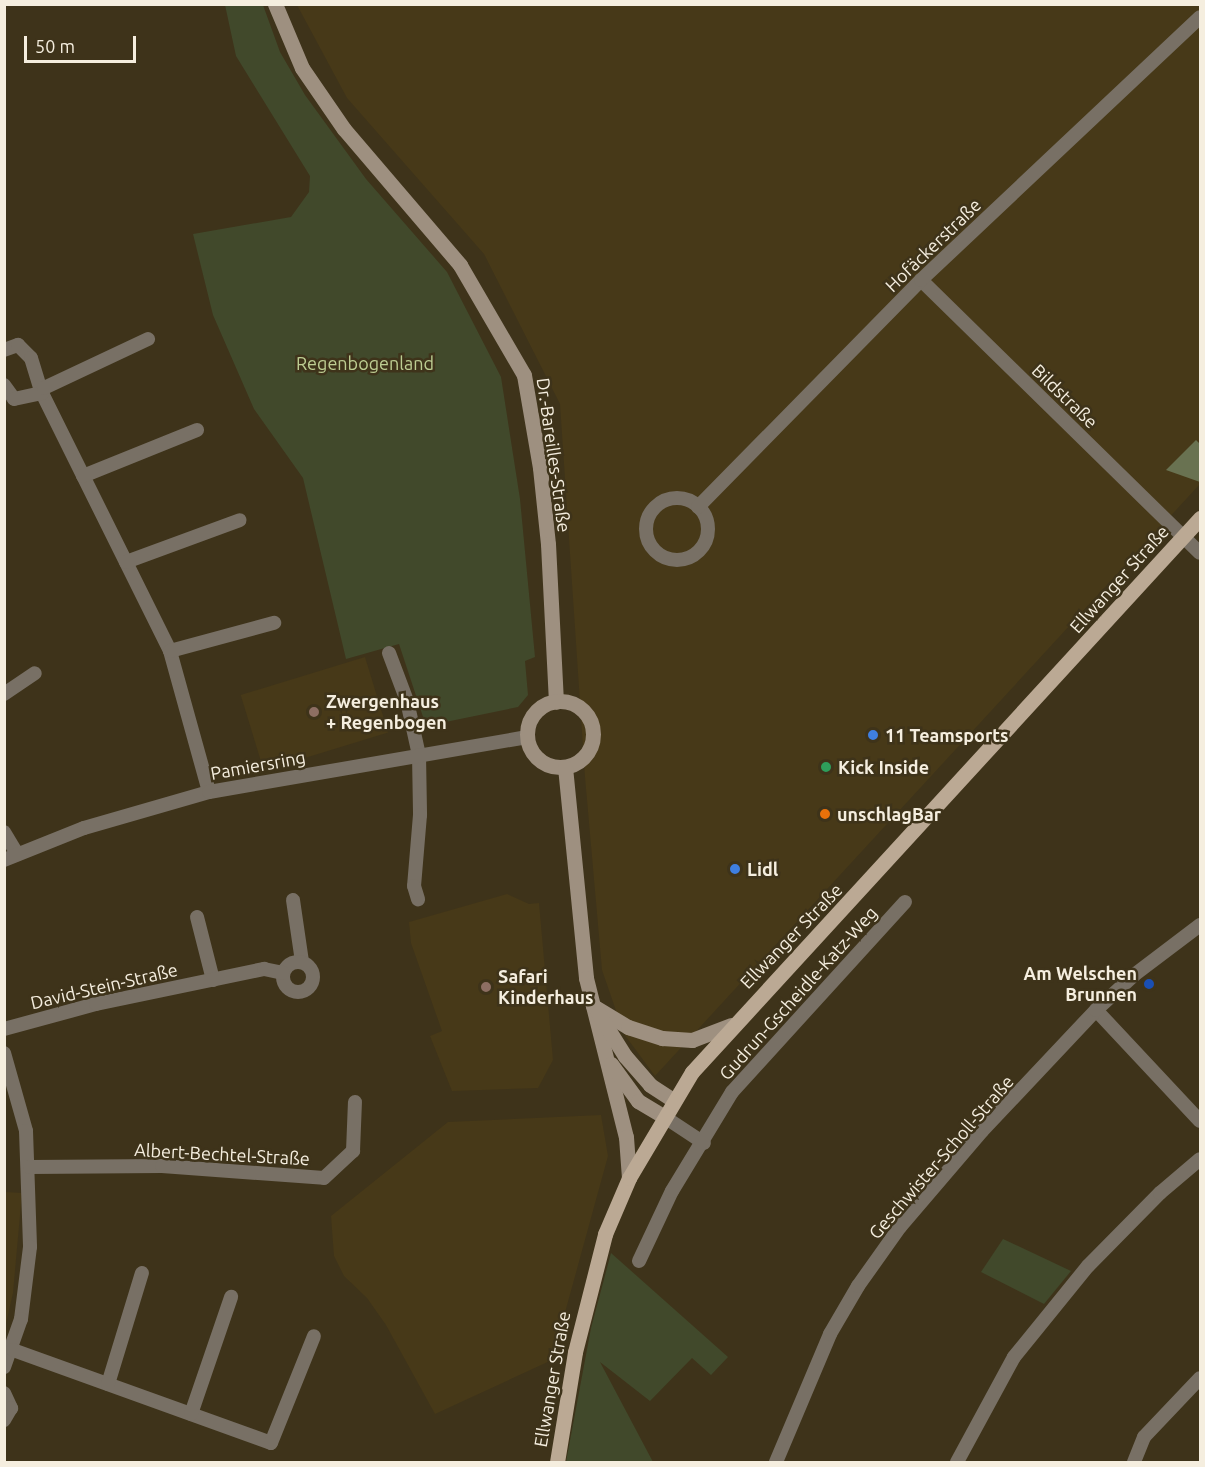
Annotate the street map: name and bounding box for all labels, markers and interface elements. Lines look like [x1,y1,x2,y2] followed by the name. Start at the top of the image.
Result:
[27,24,140,62] scale bar
[35,36,75,56] text: 50 m
[881,194,985,296] street label: Hofäckerstraße
[296,352,434,374] park label: Regenbogenland
[1028,359,1102,433] street label: Bildstraße
[532,376,576,534] street label: Dr.-Bareilles-Straße
[1065,521,1173,637] street label: Ellwanger Straße
[326,691,447,734] place label: Zwergenhaus + Regenbogen
[307,705,321,719] marker: Zwergenhaus + Regenbogen
[885,724,1009,746] place label: 11 Teamsports
[866,728,880,742] marker: 11 Teamsports
[209,746,307,784] street label: Pamiersring
[838,756,929,778] place label: Kick Inside
[819,760,833,774] marker: Kick Inside
[837,803,941,825] place label: unschlagBar
[818,807,832,821] marker: unschlagBar
[747,858,778,880] place label: Lidl
[728,862,742,876] marker: Lidl
[735,879,847,993] street label: Ellwanger Straße
[714,902,882,1084] street label: Gudrun-Gscheidle-Katz-Weg
[28,959,180,1013] street label: David-Stein-Straße
[1024,963,1137,1006] place label: Am Welschen Brunnen
[498,966,594,1008] place label: Safari Kinderhaus
[1142,977,1156,991] marker: Am Welschen Brunnen
[479,980,493,994] marker: Safari Kinderhaus
[864,1071,1018,1243] street label: Geschwister-Scholl-Straße
[134,1139,310,1169] street label: Albert-Bechtel-Straße
[529,1309,575,1449] street label: Ellwanger Straße

